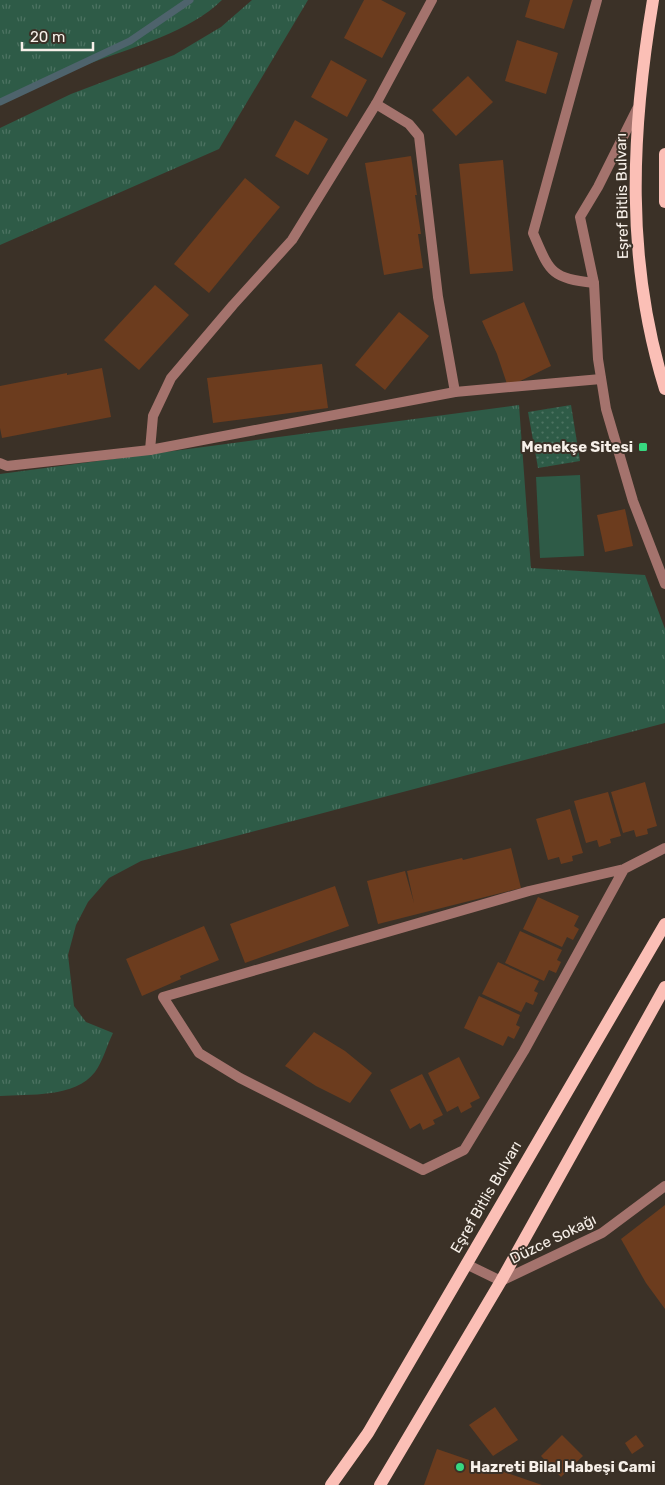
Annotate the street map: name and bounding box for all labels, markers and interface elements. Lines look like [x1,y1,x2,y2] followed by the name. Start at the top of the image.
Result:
[22,20,94,52] scale bar
[30,28,65,46] text: 20 m
[612,133,632,259] street label: Eşref Bitlis Bulvarı
[521,438,633,456] place label: Menekşe Sitesi
[637,441,649,453] marker: Menekşe Sitesi
[447,1138,525,1256] street label: Eşref Bitlis Bulvarı
[507,1210,599,1268] street label: Düzce Sokağı
[470,1458,656,1476] place label: Hazreti Bilal Habeşi Cami
[454,1461,466,1473] marker: Hazreti Bilal Habeşi Cami

